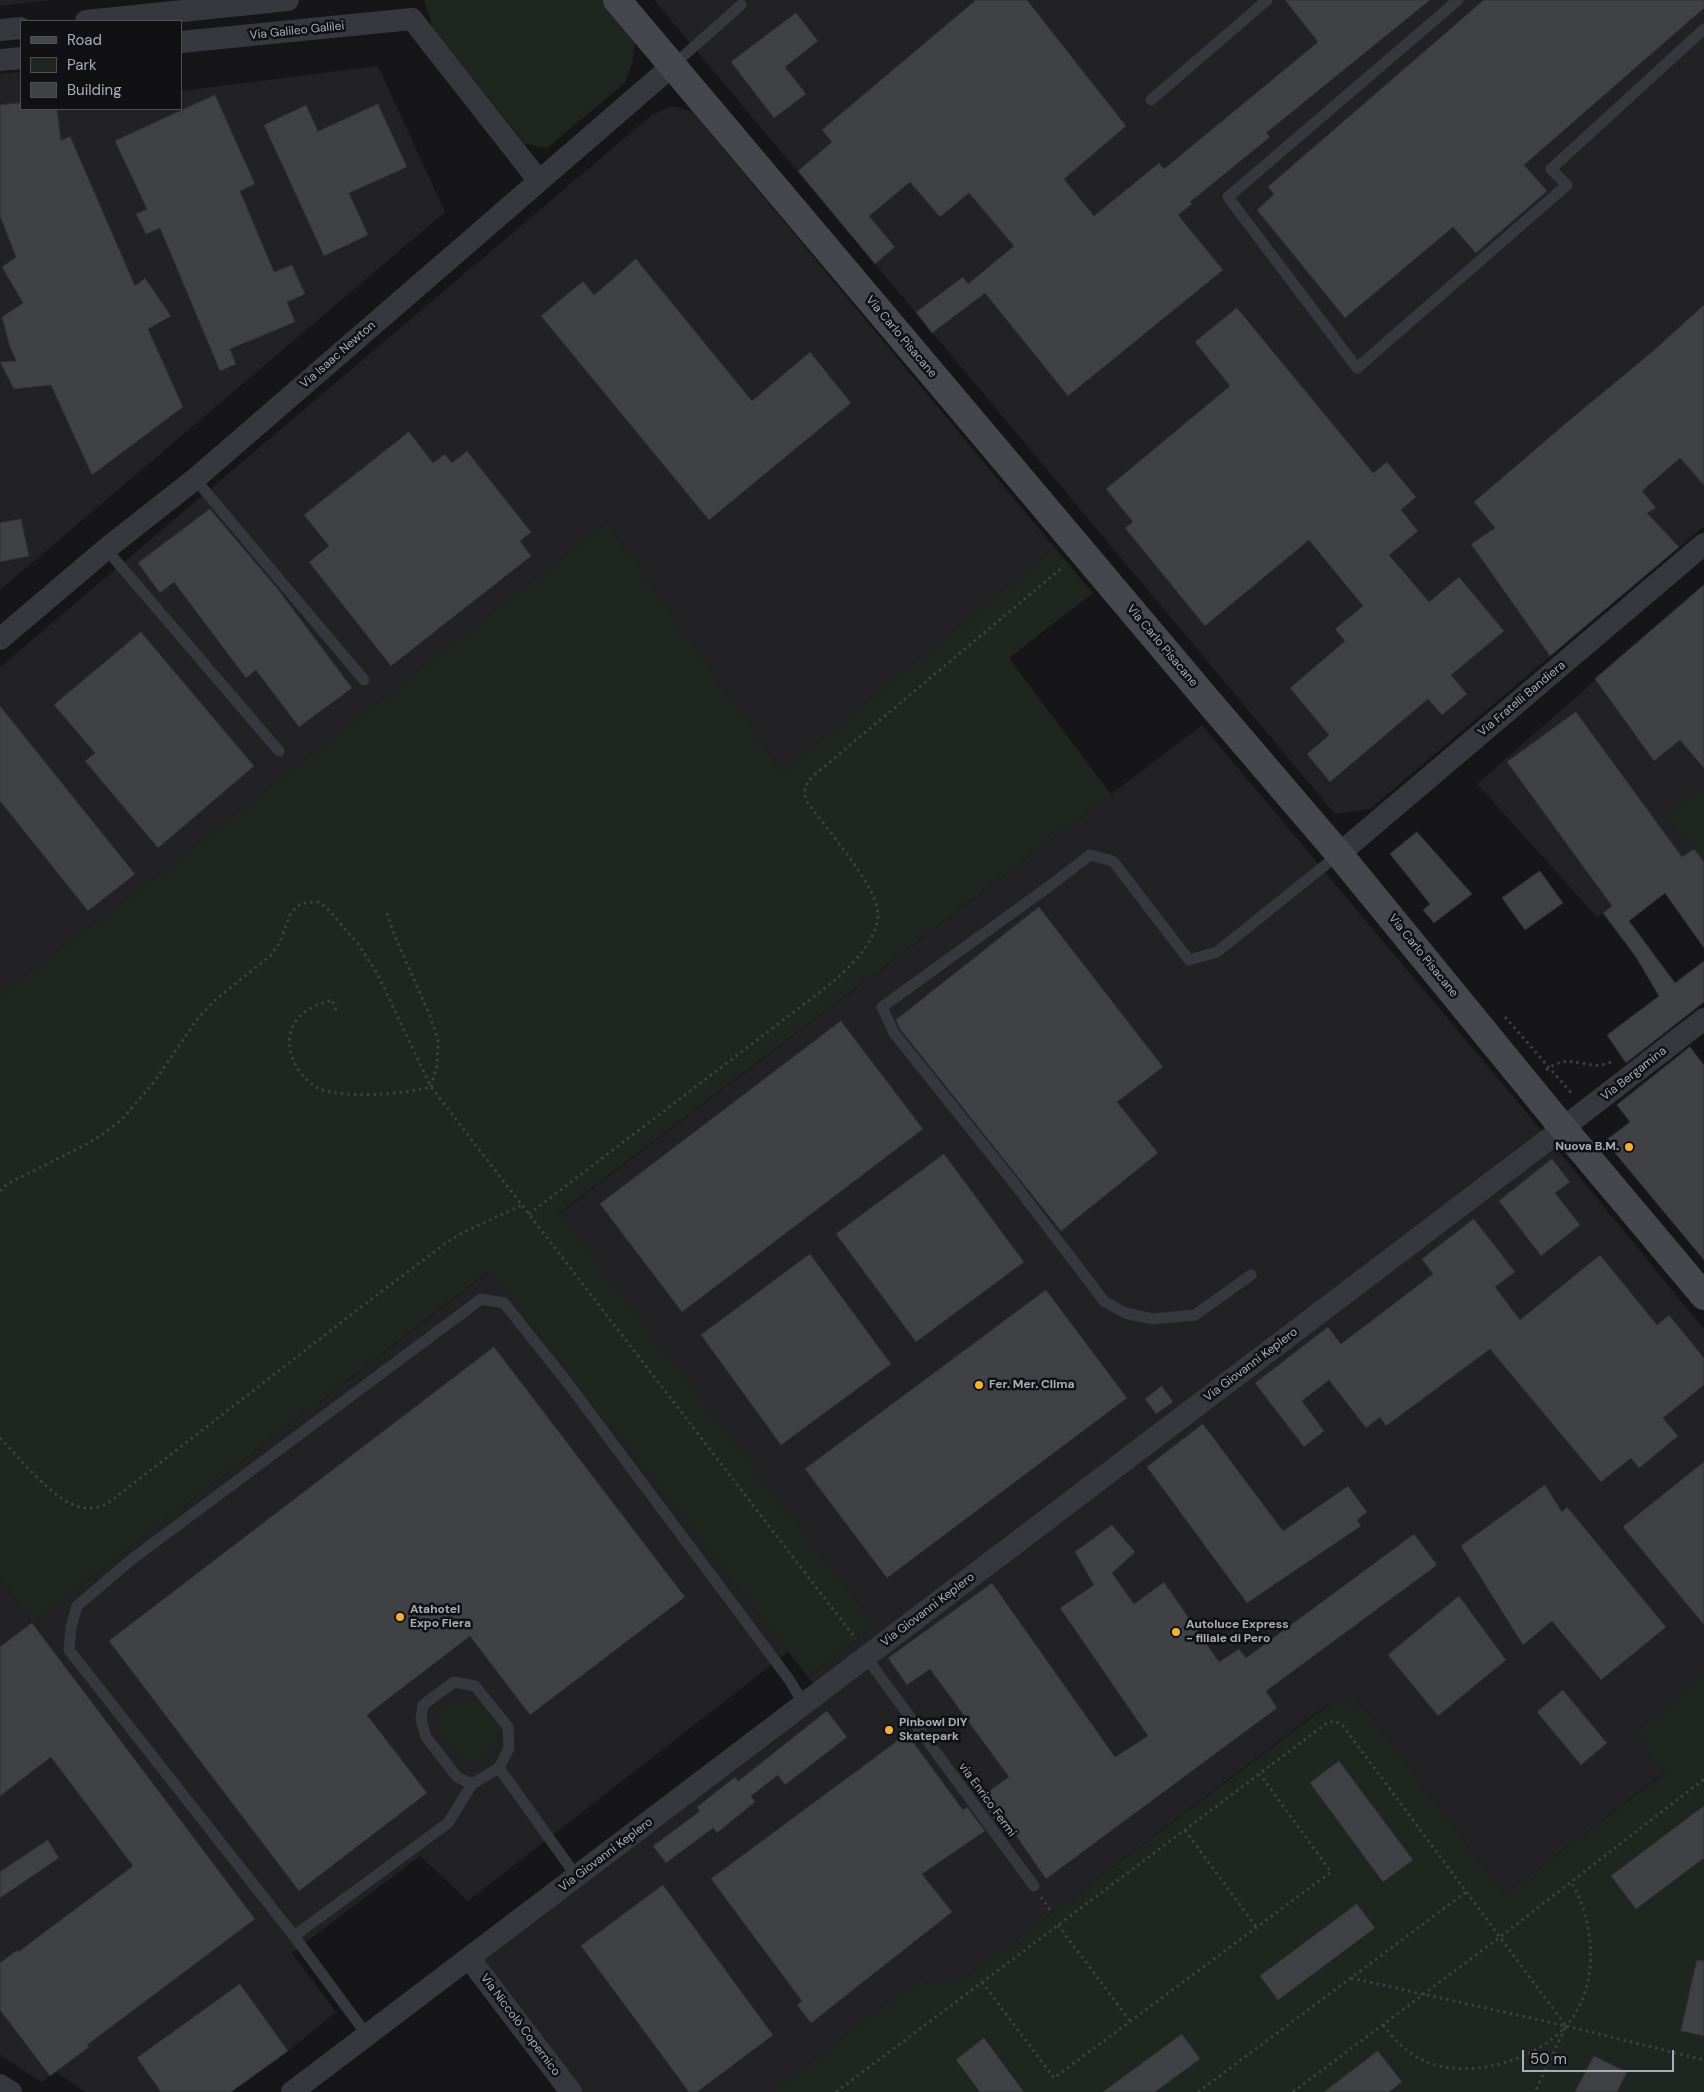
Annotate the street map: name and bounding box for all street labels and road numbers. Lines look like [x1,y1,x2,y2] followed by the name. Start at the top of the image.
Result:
[249,19,345,43] street label: Via Galileo Galilei
[862,293,940,381] street label: Via Carlo Pisacane
[297,318,379,392] street label: Via Isaac Newton
[1123,602,1201,690] street label: Via Carlo Pisacane
[1475,658,1569,740] street label: Via Fratelli Bandiera
[1385,912,1461,1000] street label: Via Carlo Pisacane
[1598,1044,1670,1104] street label: Via Bergamina
[1201,1325,1301,1405] street label: Via Giovanni Keplero
[878,1570,978,1650] street label: Via Giovanni Keplero
[955,1760,1019,1840] street label: via Enrico Fermi
[556,1815,656,1895] street label: Via Giovanni Keplero
[477,1971,563,2079] street label: Via Niccolò Copernico

